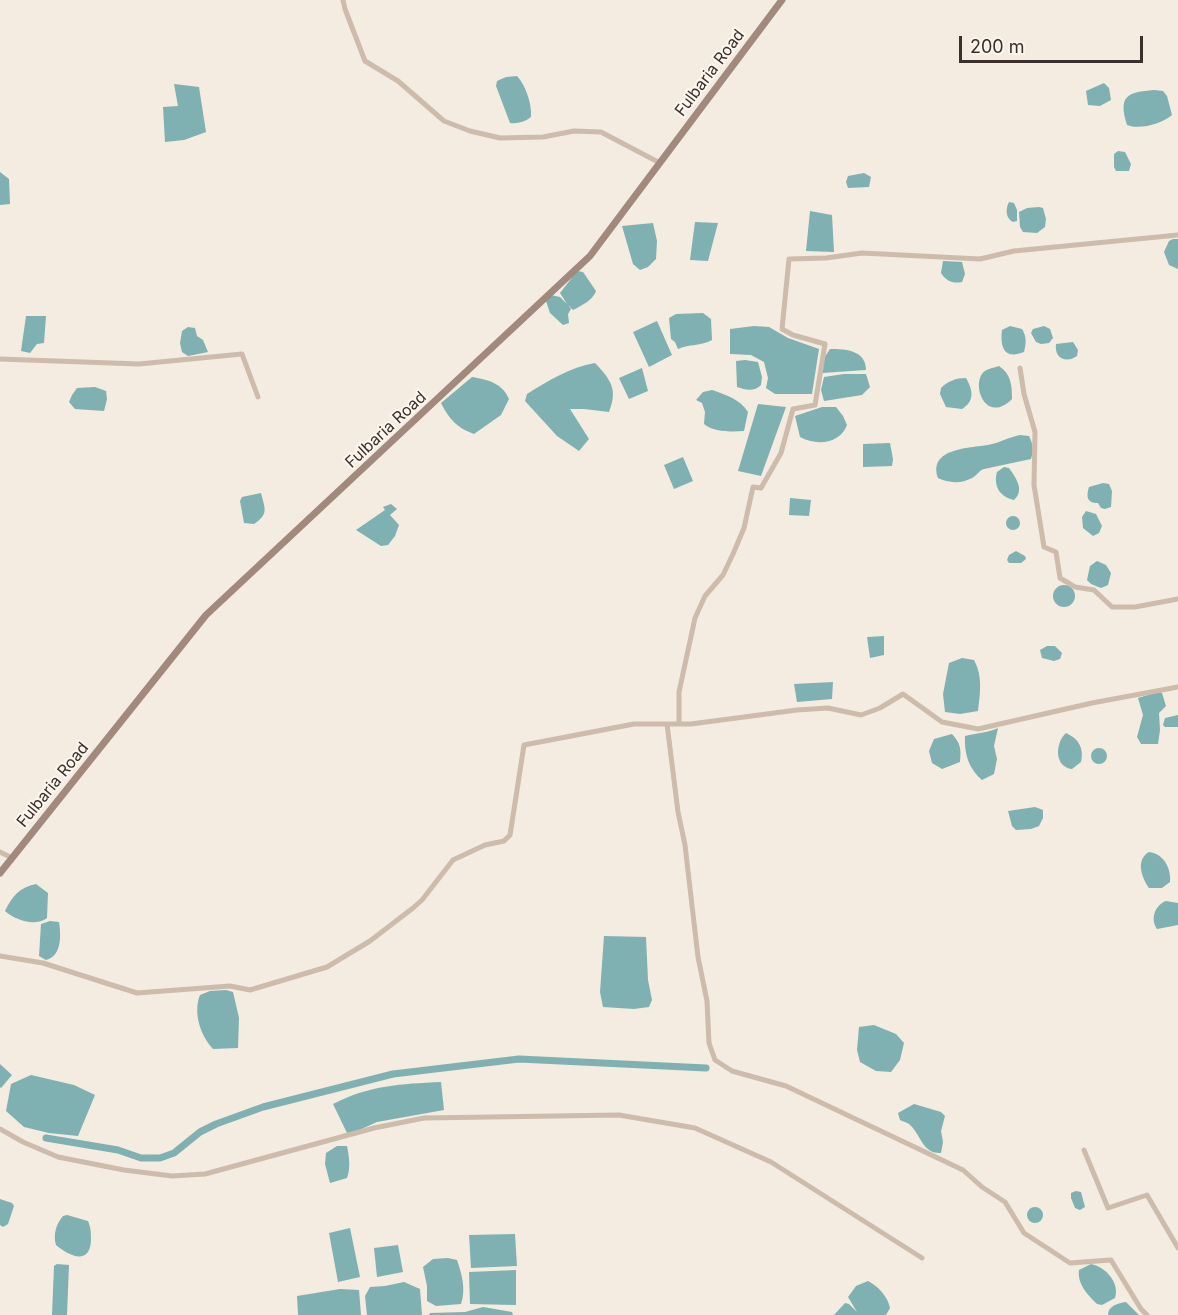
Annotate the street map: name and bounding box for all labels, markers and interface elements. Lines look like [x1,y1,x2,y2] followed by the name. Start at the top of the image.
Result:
[962,24,1146,62] scale bar
[671,26,749,120] street label: Fulbaria Road
[970,36,1025,57] text: 200 m
[342,388,430,472] street label: Fulbaria Road
[13,739,93,831] street label: Fulbaria Road

